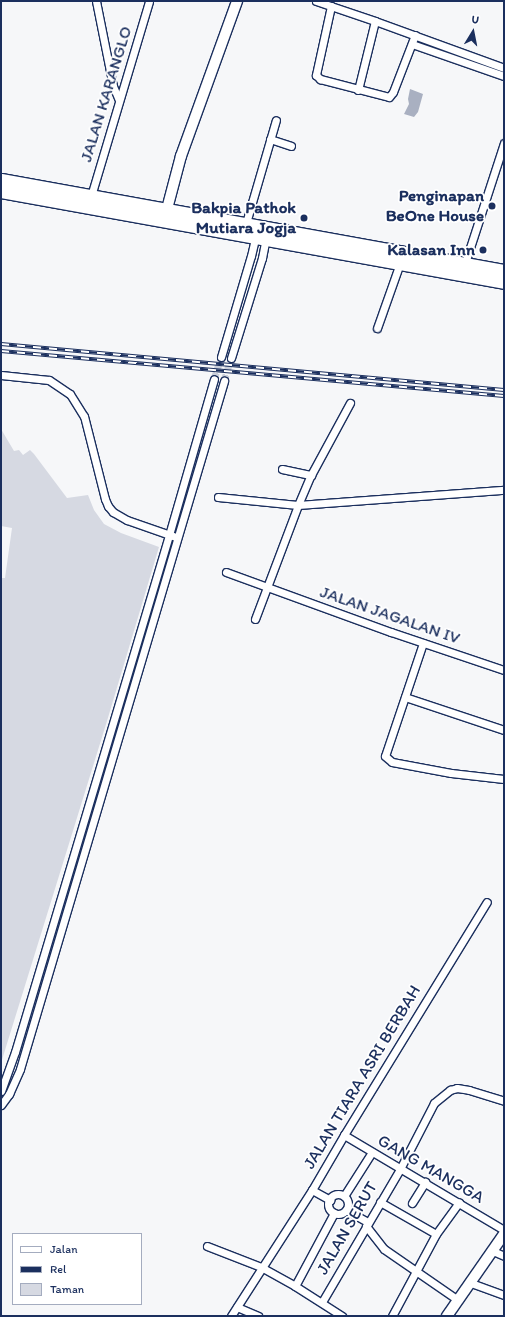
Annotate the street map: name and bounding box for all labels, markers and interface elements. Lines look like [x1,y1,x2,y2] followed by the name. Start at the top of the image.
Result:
[453,12,493,52] north arrow
[470,13,480,27] text: U
[76,24,136,164] street label: JALAN KARANGLO
[386,186,484,226] place label: Penginapan BeOne House
[192,198,296,238] place label: Bakpia Pathok Mutiara Jogja
[487,201,497,211] marker: Penginapan BeOne House
[299,213,309,223] marker: Bakpia Pathok Mutiara Jogja
[387,240,475,260] place label: Kalasan Inn
[478,245,488,255] marker: Kalasan Inn
[318,582,462,648] street label: JALAN JAGALAN IV
[299,982,425,1172] street label: JALAN TIARA ASRI BERBAH
[374,1130,488,1208] street label: GANG MANGGA
[312,1178,382,1278] street label: JALAN SERUT
[12,1233,142,1305] legend
[50,1242,78,1256] text: Jalan
[50,1262,66,1276] text: Rel
[50,1282,84,1296] text: Taman

